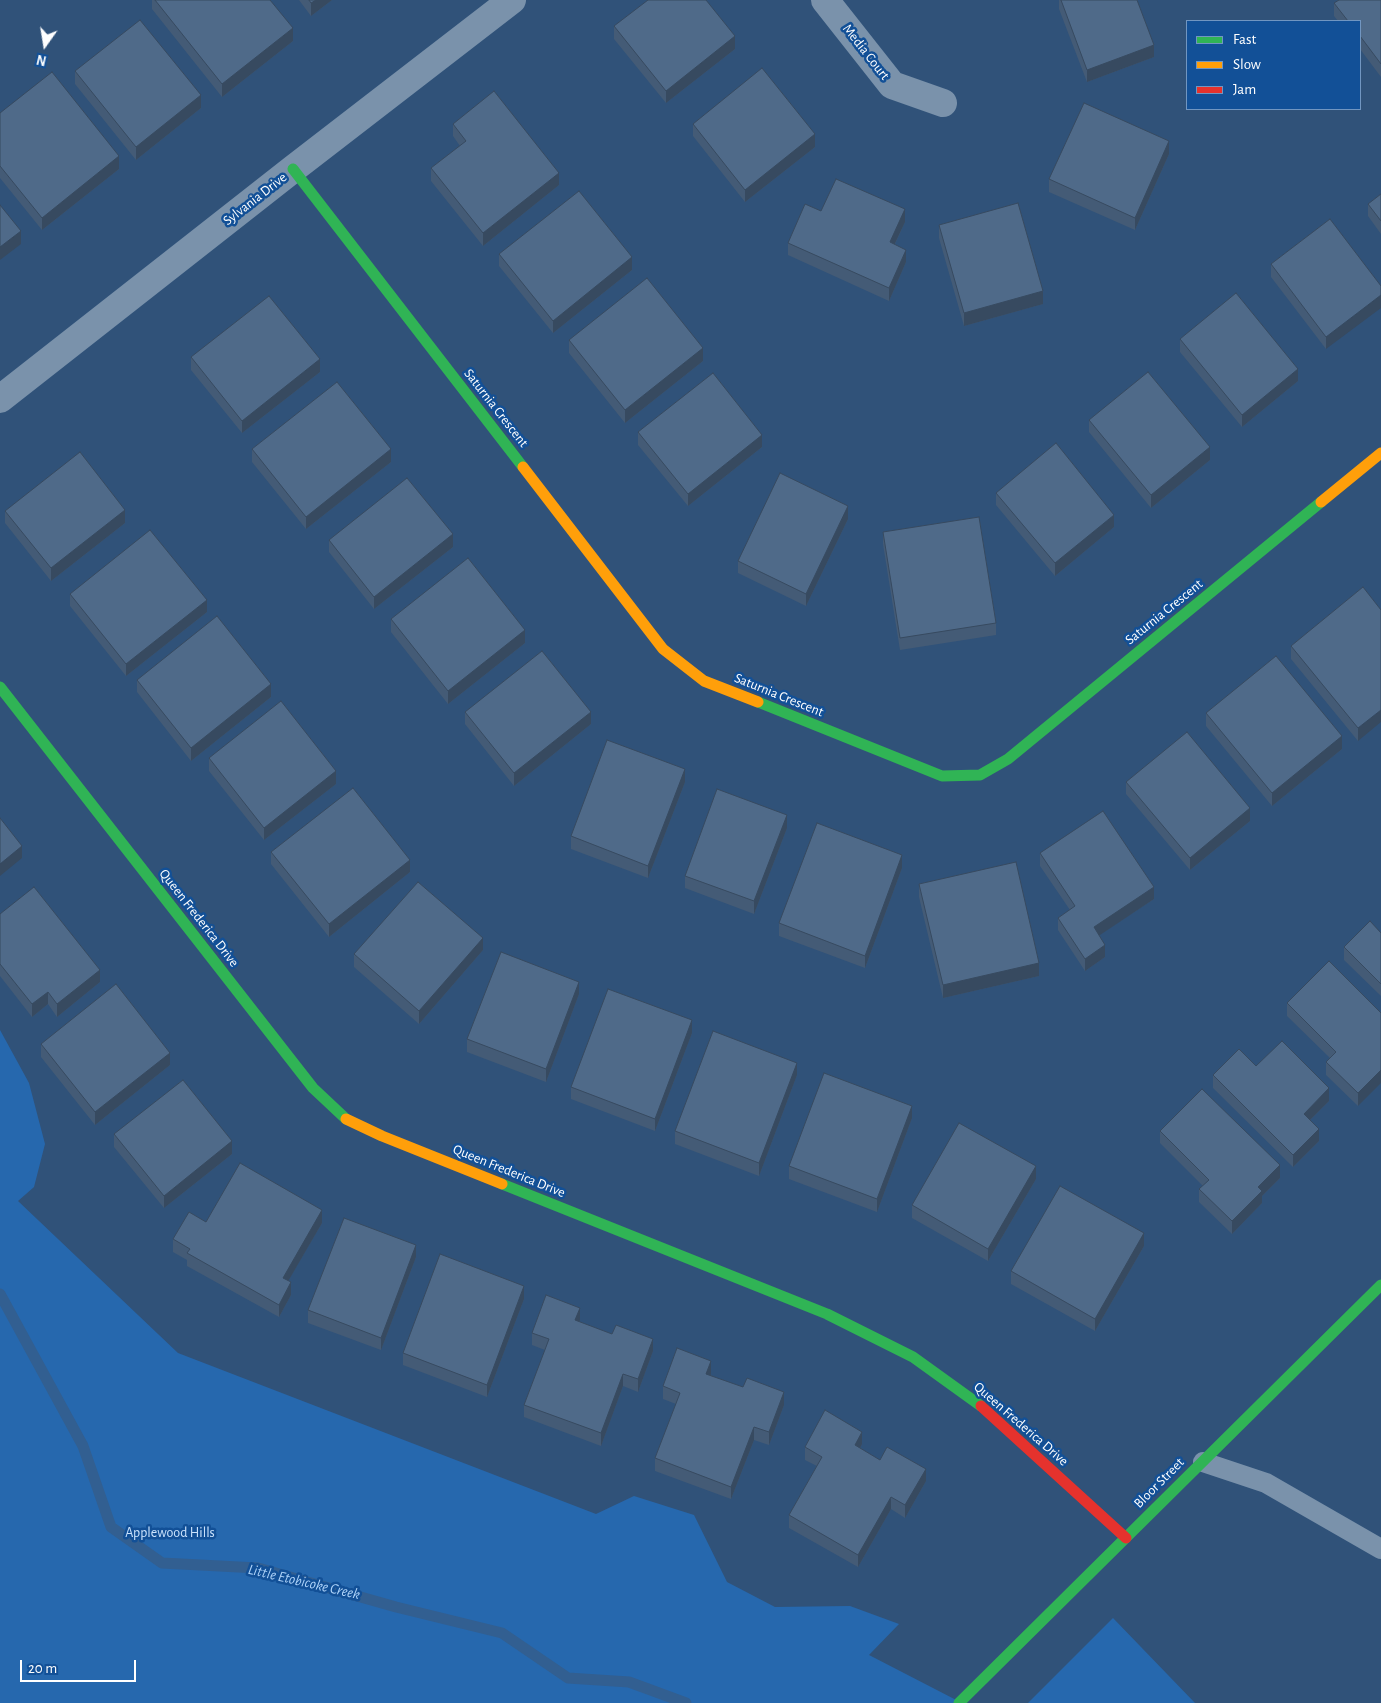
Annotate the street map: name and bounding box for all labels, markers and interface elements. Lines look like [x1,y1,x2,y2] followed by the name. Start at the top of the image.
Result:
[20,20,70,70] north arrow
[1186,20,1361,110] legend
[839,21,893,83] street label: Media Court
[1233,32,1256,47] text: Fast
[35,52,48,68] text: N
[1233,57,1261,72] text: Slow
[1233,82,1256,97] text: Jam
[220,169,290,229] street label: Sylvania Drive
[460,365,532,451] street label: Saturnia Crescent
[1122,576,1206,648] street label: Saturnia Crescent
[732,669,826,721] street label: Saturnia Crescent
[156,866,242,970] street label: Queen Frederica Drive
[450,1141,568,1201] street label: Queen Frederica Drive
[970,1378,1072,1470] street label: Queen Frederica Drive
[1130,1454,1188,1512] street label: Bloor Street
[125,1525,215,1541] park label: Applewood Hills
[246,1560,362,1604] water label: Little Etobicoke Creek
[22,1650,139,1682] scale bar
[28,1661,57,1676] text: 20 m

